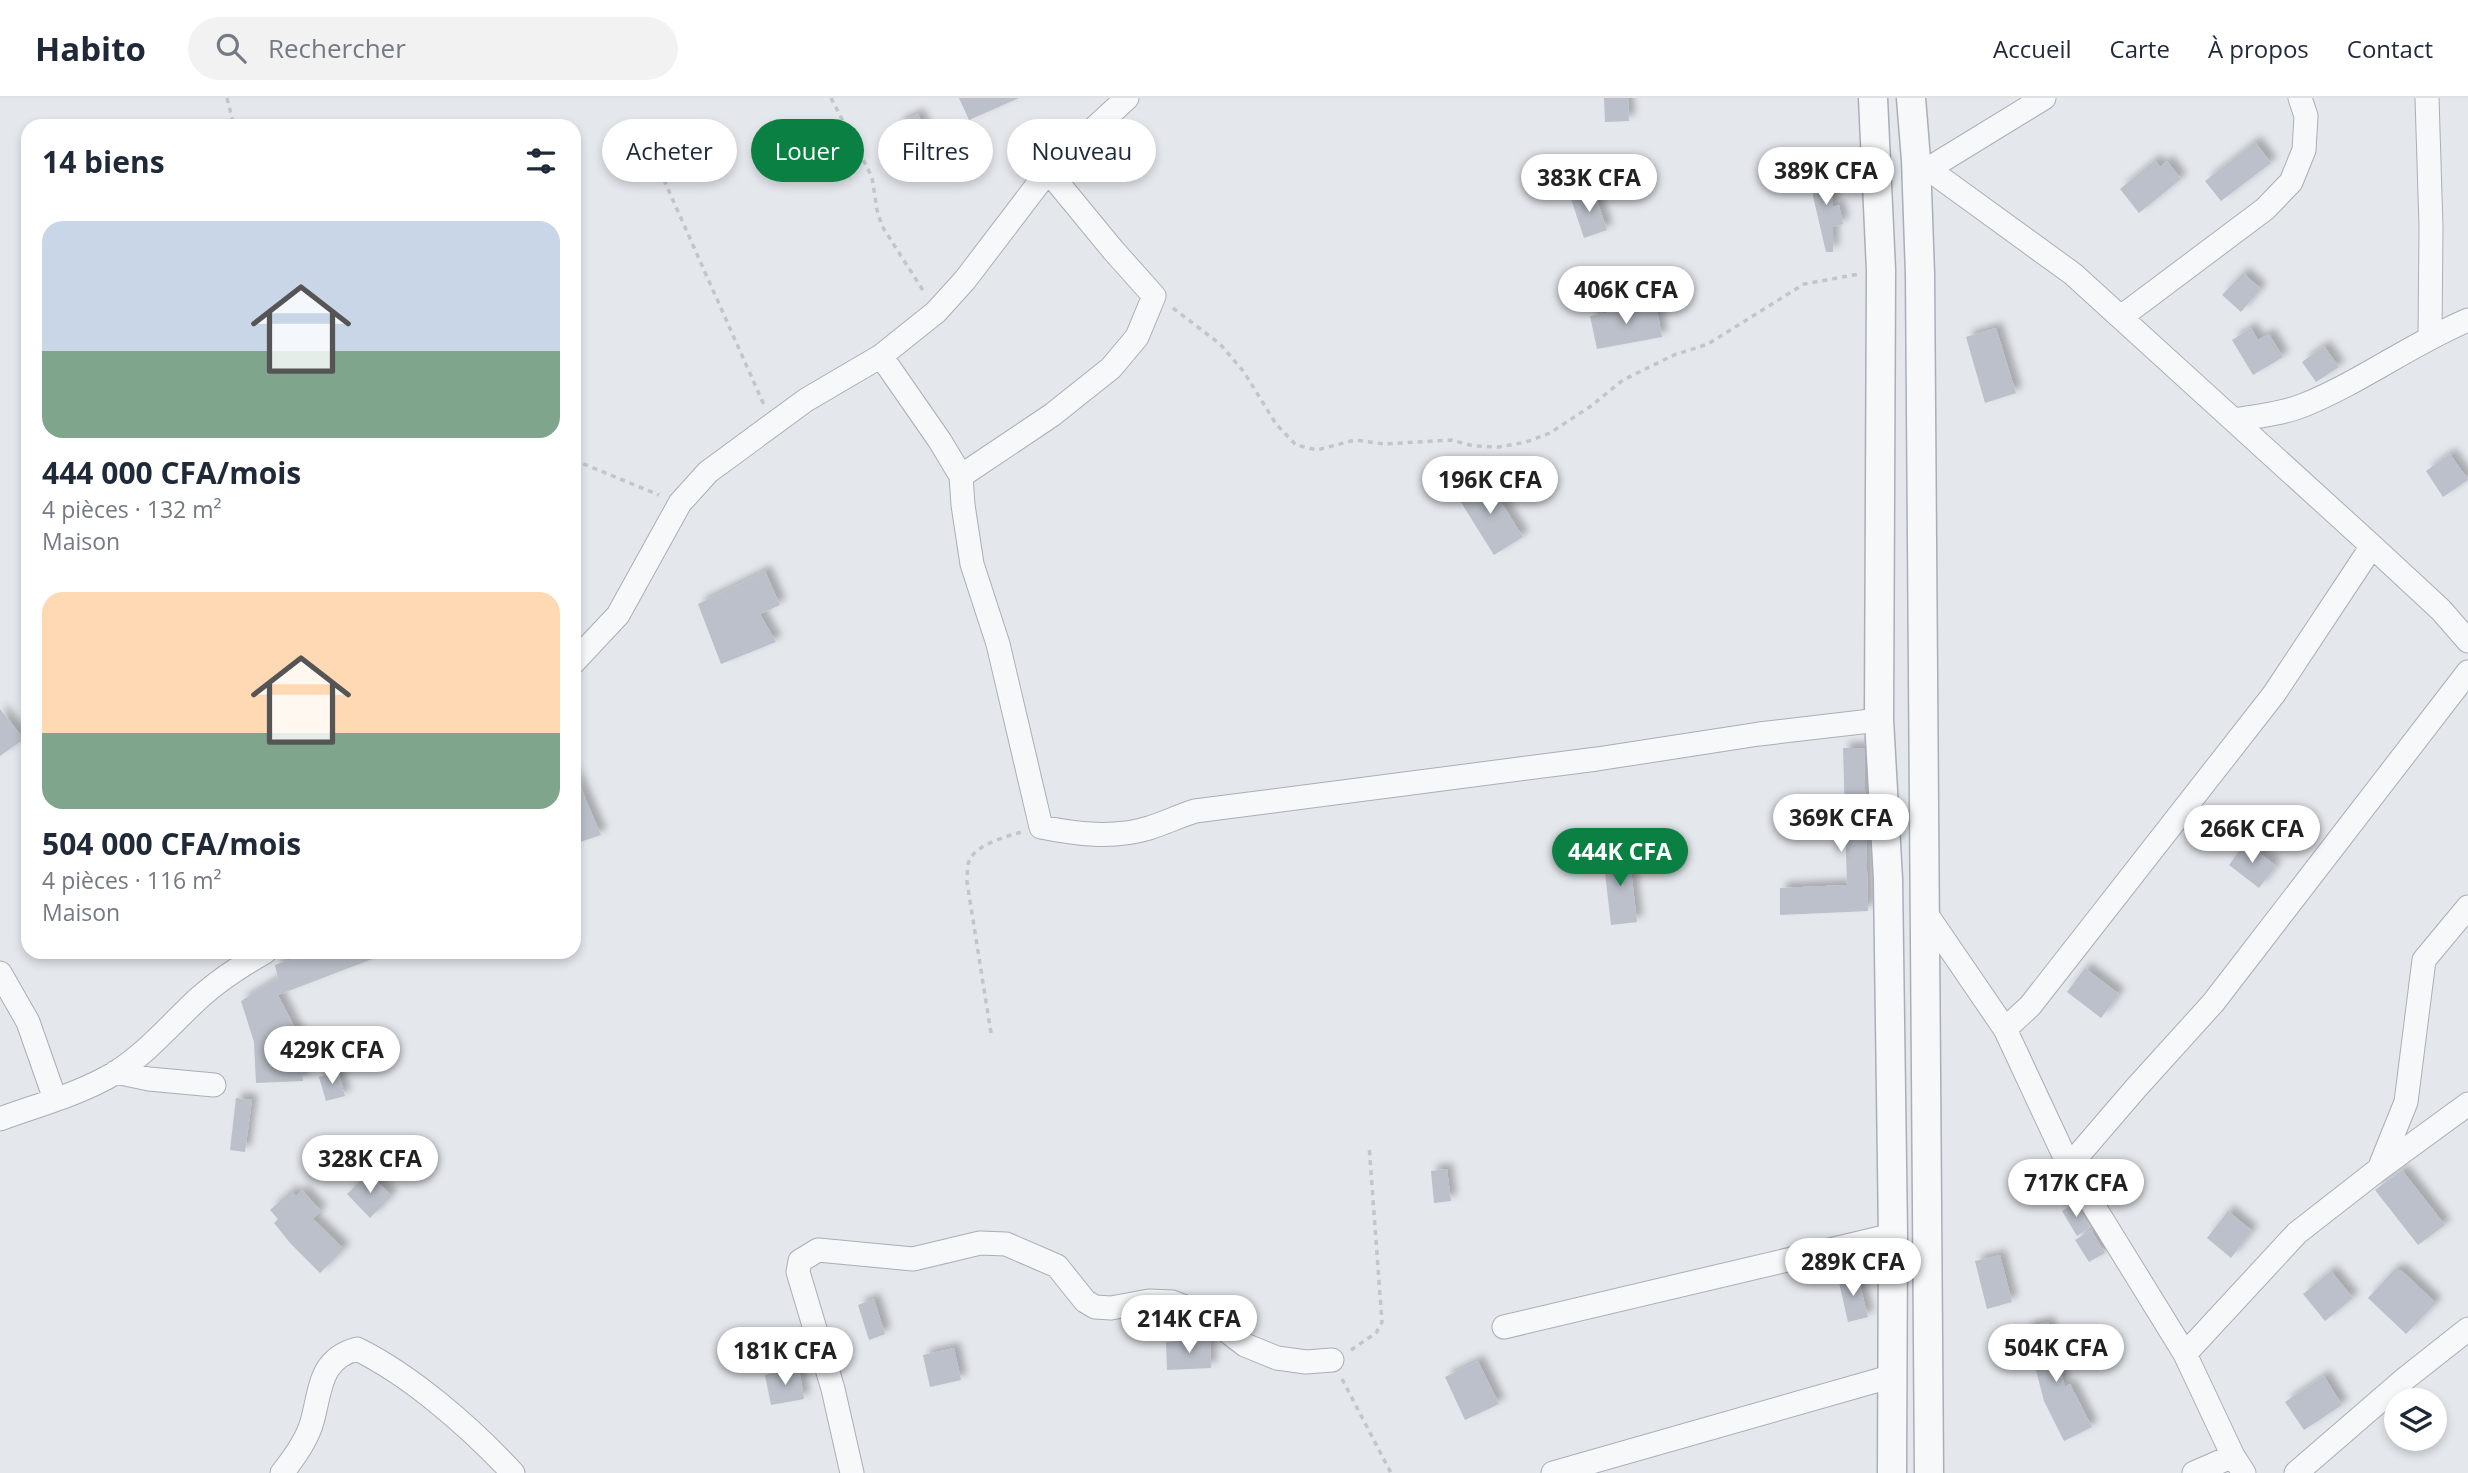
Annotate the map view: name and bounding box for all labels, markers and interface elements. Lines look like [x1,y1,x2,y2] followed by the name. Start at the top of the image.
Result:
[188,17,678,80] search box
[35,26,146,71] text: Habito
[212,29,250,67] icon: search
[268,30,406,66] text: Rechercher
[1993,32,2072,65] text: Accueil
[2110,32,2170,65] text: Carte
[2208,32,2309,65] text: À propos
[2347,32,2433,65] text: Contact
[602,119,737,182] chip: Acheter
[751,119,864,182] chip: Louer
[878,119,993,182] chip: Filtres
[1007,119,1156,182] chip: Nouveau
[42,141,165,182] text: 14 biens
[522,142,560,180] icon: filters
[1754,148,1898,207] pin: 389K CFA
[1774,154,1878,186] text: 389K CFA
[1517,155,1661,214] pin: 383K CFA
[1537,161,1641,193] text: 383K CFA
[238,266,364,392] icon: home
[1554,266,1698,326] pin: 406K CFA
[1574,273,1678,305] text: 406K CFA
[42,452,301,493] text: 444 000 CFA/mois
[1418,456,1562,516] pin: 196K CFA
[1438,463,1542,495] text: 196K CFA
[42,493,222,525] text: 4 pièces · 132 m²
[42,525,120,557] text: Maison
[238,637,364,763] icon: home
[1769,794,1913,854] pin: 369K CFA
[1789,801,1893,833] text: 369K CFA
[2180,806,2324,865] pin: 266K CFA
[2200,812,2304,844] text: 266K CFA
[42,823,301,864] text: 504 000 CFA/mois
[1548,828,1692,888] pin: 444K CFA
[1568,835,1672,867] text: 444K CFA
[42,864,222,896] text: 4 pièces · 116 m²
[42,896,120,928] text: Maison
[260,1026,404,1086] pin: 429K CFA
[280,1033,384,1065] text: 429K CFA
[298,1136,442,1195] pin: 328K CFA
[318,1142,422,1174] text: 328K CFA
[2004,1160,2148,1219] pin: 717K CFA
[2024,1166,2128,1198] text: 717K CFA
[1781,1238,1925,1298] pin: 289K CFA
[1801,1245,1905,1277] text: 289K CFA
[1117,1296,1261,1355] pin: 214K CFA
[1137,1302,1241,1334] text: 214K CFA
[1984,1324,2128,1384] pin: 504K CFA
[713,1328,857,1387] pin: 181K CFA
[2004,1331,2108,1363] text: 504K CFA
[733,1334,837,1366] text: 181K CFA
[2384,1388,2447,1451] map controls
[2384,1388,2447,1451] button: layers

